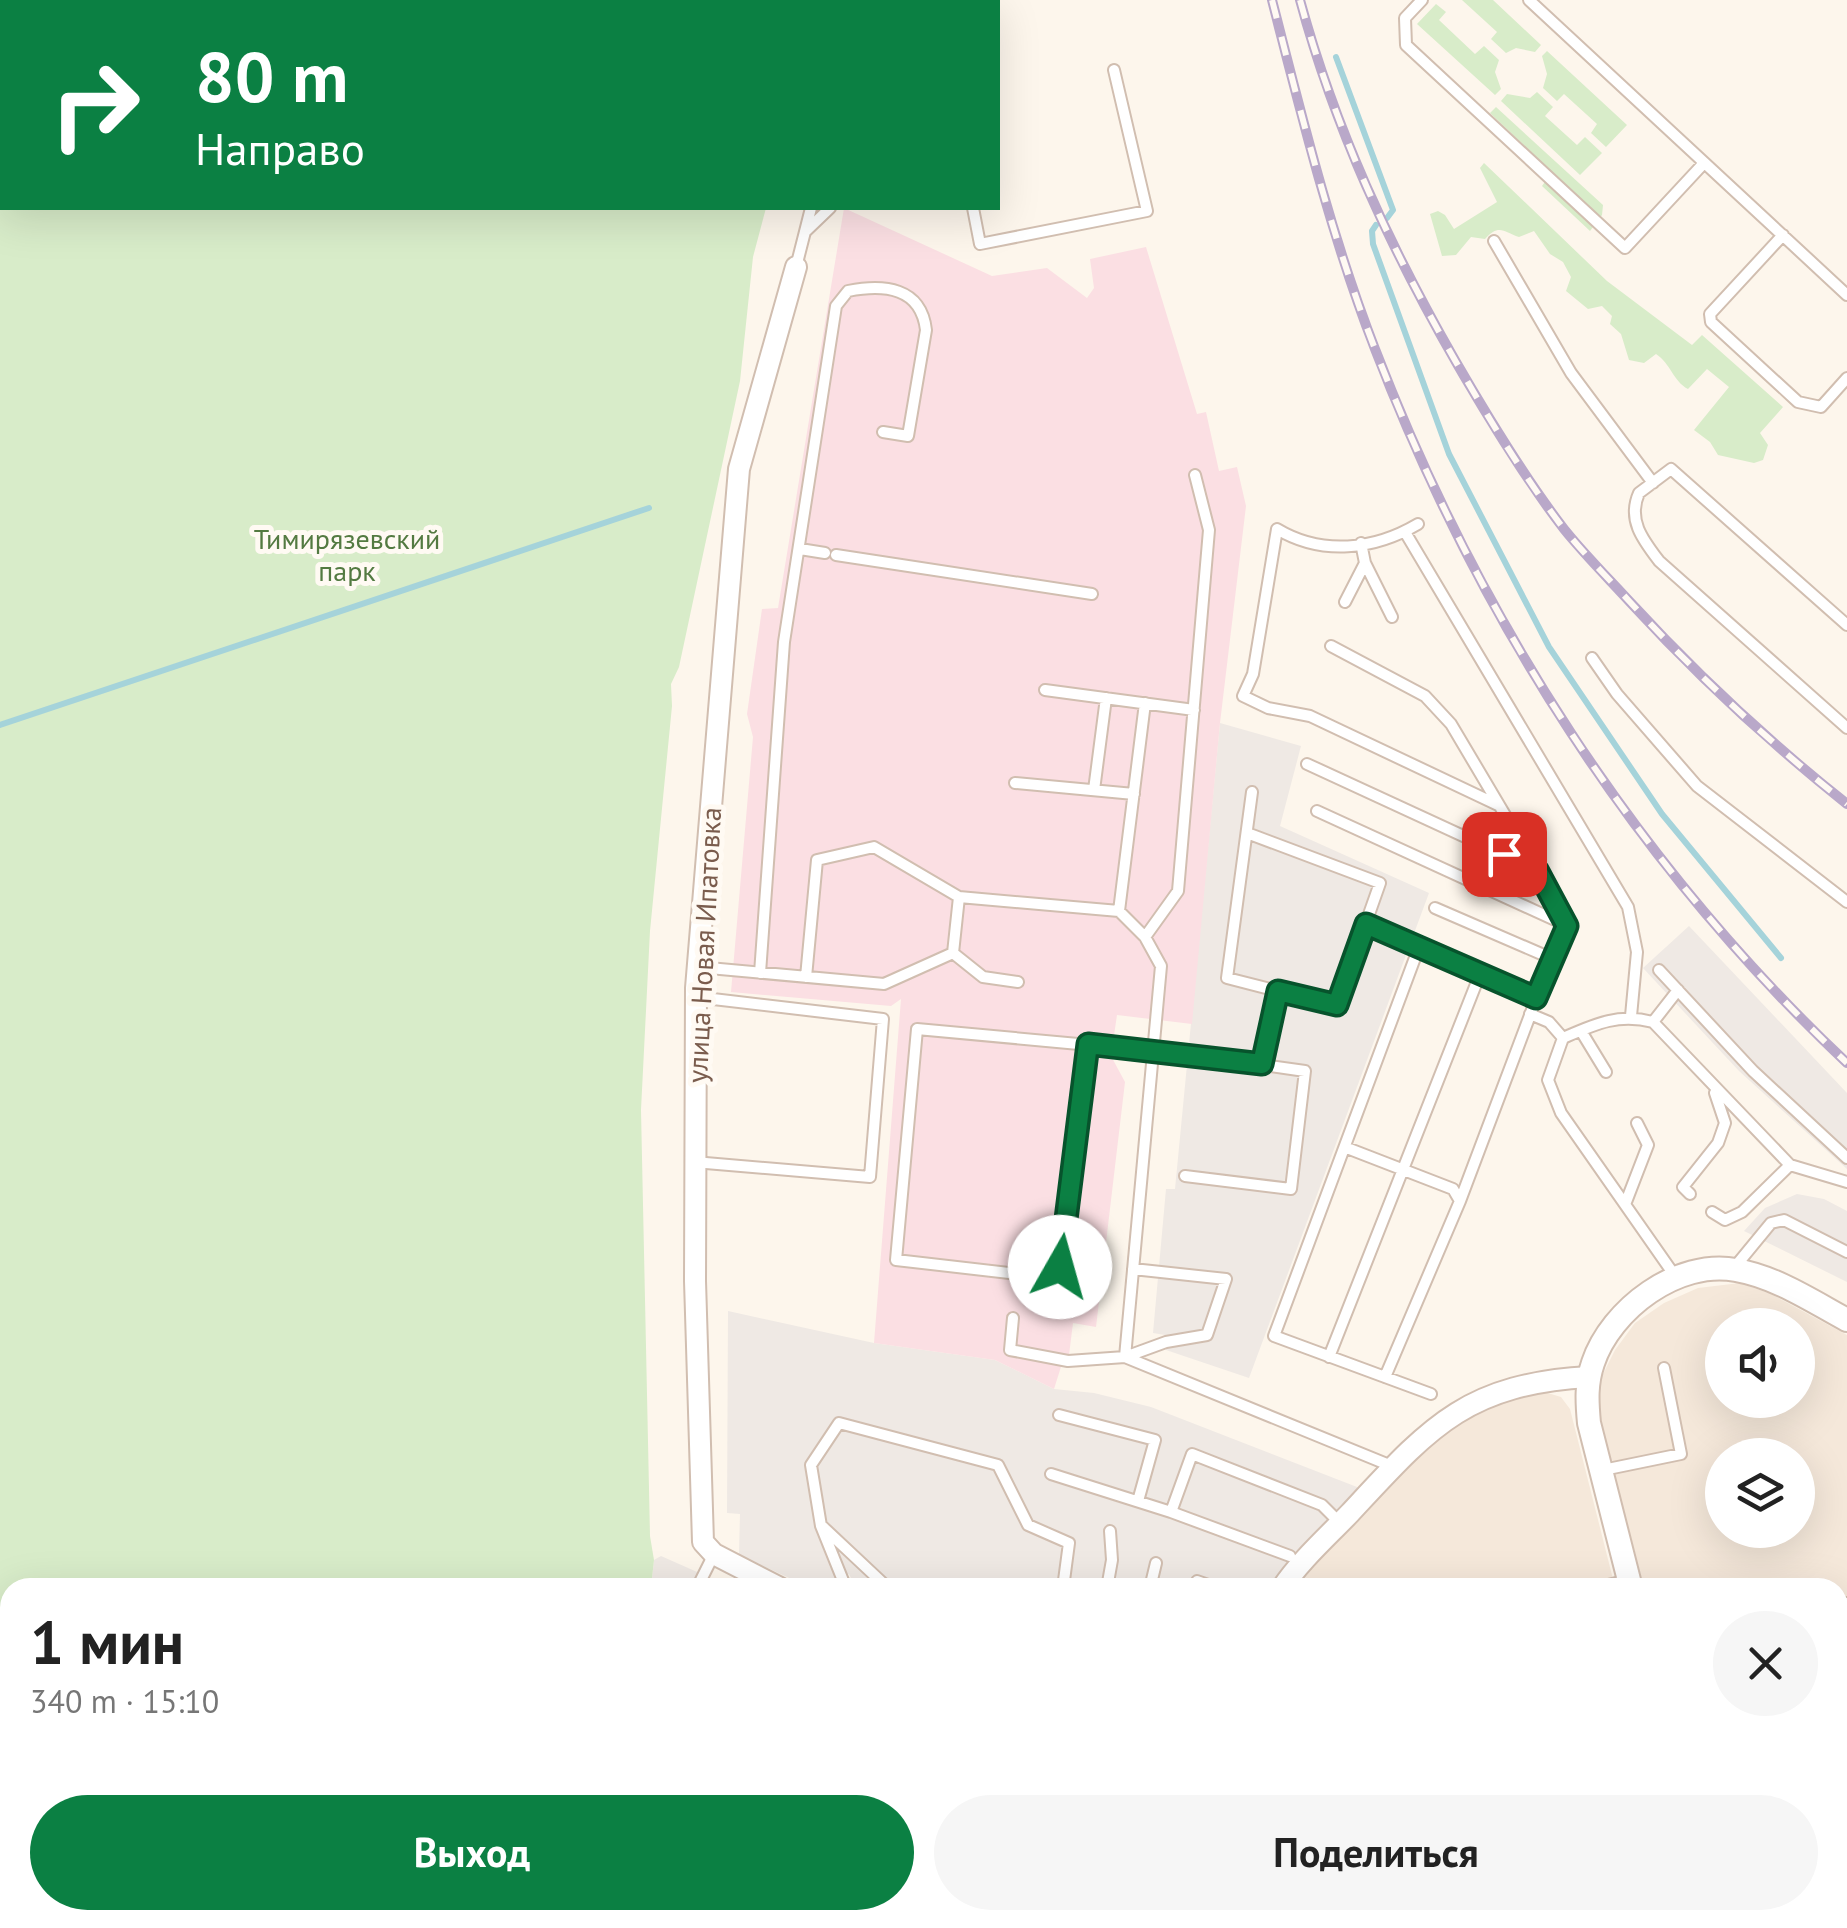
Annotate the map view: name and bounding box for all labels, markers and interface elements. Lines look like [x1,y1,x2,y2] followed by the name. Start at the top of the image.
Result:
[195,31,348,121] text: 80 m
[30,40,160,170] icon: right
[195,119,365,177] text: Направо
[254,520,440,589] park label: Тимирязевский парк
[678,806,729,1084] street label: улица Новая Ипатовка
[1462,812,1547,897] pin
[1477,827,1532,882] icon: arrive
[1008,1215,1112,1319] position arrow
[1705,1308,1815,1548] map controls
[1705,1308,1815,1418] button: sound
[1705,1438,1815,1548] button: layers
[30,1603,184,1681] text: 1 мин
[1713,1611,1818,1716] button: close
[30,1680,219,1722] text: 340 m · 15:10
[30,1795,914,1910] button: Выход
[934,1795,1818,1910] button: Поделиться

